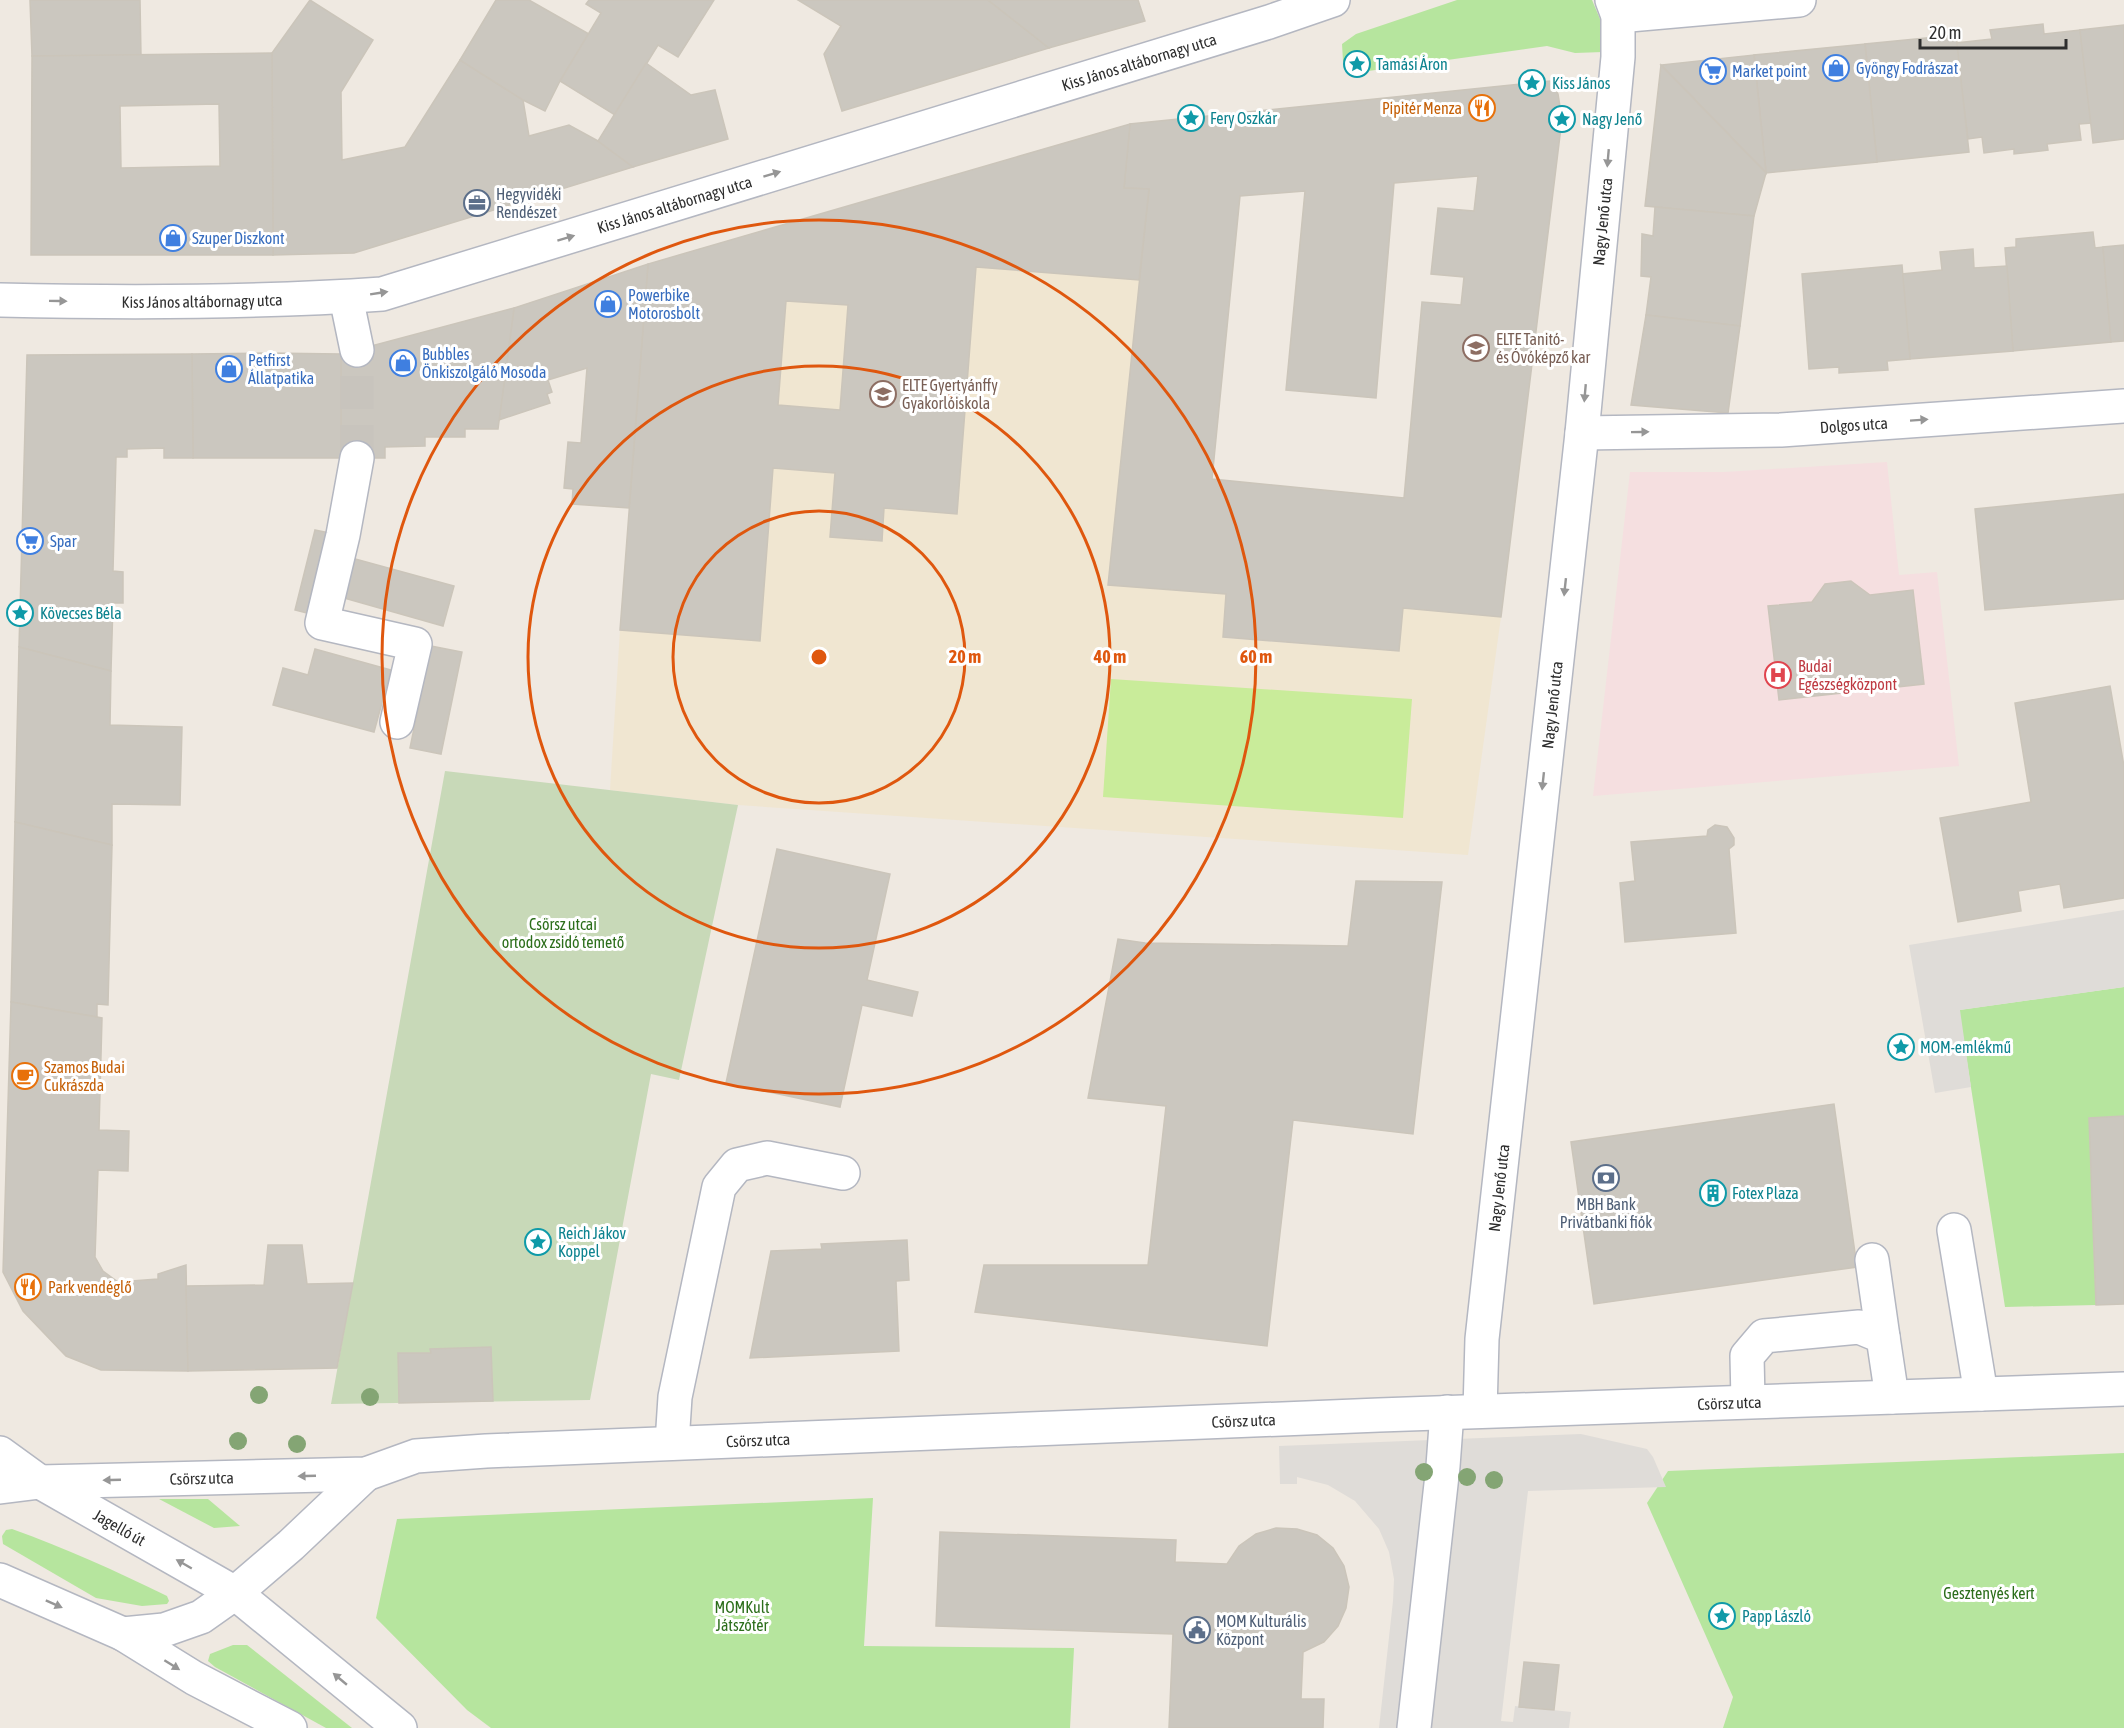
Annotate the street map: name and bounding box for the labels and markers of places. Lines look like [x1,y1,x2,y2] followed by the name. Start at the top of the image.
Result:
[1342,49,1372,79] place icon: Tamási Áron
[1821,53,1851,83] shop icon: Gyöngy Fodrászat
[1376,55,1448,73] place label: Tamási Áron
[1698,56,1728,86] supermarket icon: Market point
[1856,59,1959,78] place label: Gyöngy Fodrászat
[1732,62,1807,81] place label: Market point
[1517,68,1547,98] place icon: Kiss János
[1552,74,1611,92] place label: Kiss János
[1467,93,1497,123] restaurant icon: Pipitér Menza
[1382,99,1462,118] place label: Pipitér Menza
[1176,103,1206,133] place icon: Fery Oszkár
[1547,104,1577,134] place icon: Nagy Jenő
[1210,109,1277,128] place label: Fery Oszkár
[1582,110,1642,129] place label: Nagy Jenő
[496,185,561,221] place label: Hegyvidéki Rendészet
[462,188,492,218] office icon: Hegyvidéki Rendészet
[158,223,188,253] shop icon: Szuper Diszkont
[192,229,285,248] place label: Szuper Diszkont
[628,286,700,322] place label: Powerbike Motorosbolt
[593,289,623,319] shop icon: Powerbike Motorosbolt
[1496,330,1591,367] place label: ELTE Tanitó- és Óvóképző kar
[1461,333,1491,363] school or university icon: ELTE Tanitó- és Óvóképző kar
[422,345,546,382] place label: Bubbles Önkiszolgáló Mosoda
[388,348,418,378] shop icon: Bubbles Önkiszolgáló Mosoda
[248,351,314,388] place label: Petfirst Állatpatika
[214,354,244,384] shop icon: Petfirst Állatpatika
[902,376,998,413] place label: ELTE Gyertyánffy Gyakorlóiskola
[868,379,898,409] school or university icon: ELTE Gyertyánffy Gyakorlóiskola
[15,526,45,556] supermarket icon: Spar
[50,532,77,551] place label: Spar
[5,598,35,628] place icon: Kövecses Béla
[40,604,122,622] place label: Kövecses Béla
[809,647,829,667] centre of rings
[1798,657,1898,694] place label: Budai Egészségközpont
[1763,660,1793,690] hospital icon: Budai Egészségközpont
[1886,1032,1916,1062] place icon: MOM-emlékmű
[1920,1038,2011,1056] place label: MOM-emlékmű
[44,1058,125,1094] place label: Szamos Budai Cukrászda
[10,1061,40,1091] cafe icon: Szamos Budai Cukrászda
[1591,1163,1621,1193] bank icon: MBH Bank Privátbanki fiók
[1698,1178,1728,1208] building icon: Fotex Plaza
[1732,1184,1799,1202] place label: Fotex Plaza
[1560,1195,1652,1231] place label: MBH Bank Privátbanki fiók
[558,1224,626,1261] place label: Reich Jákov Koppel
[523,1227,553,1257] place icon: Reich Jákov Koppel
[13,1272,43,1302] restaurant icon: Park vendéglő
[48,1278,132,1297] place label: Park vendéglő
[1707,1601,1737,1631] place icon: Papp László
[1742,1607,1811,1626] place label: Papp László
[1216,1612,1307,1649] place label: MOM Kulturális Központ
[1182,1615,1212,1645] public building icon: MOM Kulturális Központ

